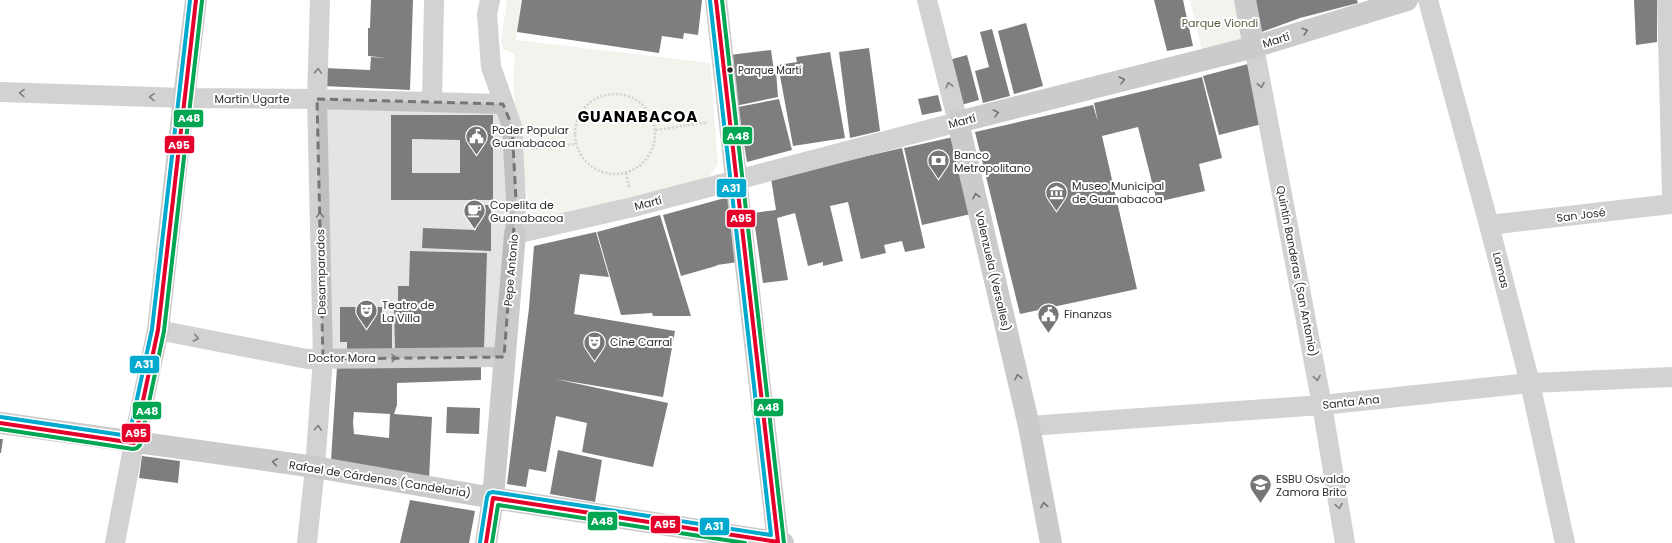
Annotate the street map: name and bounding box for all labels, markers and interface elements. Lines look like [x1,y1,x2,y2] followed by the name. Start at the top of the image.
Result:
[1182,15,1259,31] park label: Parque Viondi
[1301,27,1308,36] one-way arrow
[1260,28,1292,52] street label: Martí
[738,63,802,78] place label: Parque Martí
[725,65,735,75] marker: Parque Martí
[314,68,322,74] one-way arrow
[1119,77,1125,85] one-way arrow
[945,81,954,88] one-way arrow
[1257,82,1265,88] one-way arrow
[19,89,25,97] one-way arrow
[215,91,290,107] street label: Martín Ugarte
[149,93,155,101] one-way arrow
[578,106,698,127] district label: GUANABACOA
[173,109,204,128] line badge: A48
[993,109,999,117] one-way arrow
[178,110,200,126] text: A48
[947,110,978,132] street label: Martí
[492,122,569,151] place label: Poder Popular Guanabacoa
[463,123,489,156] public building icon: Poder Popular Guanabacoa
[722,126,753,145] line badge: A48
[727,128,749,144] text: A48
[164,135,195,154] line badge: A95
[168,137,190,153] text: A95
[954,147,1031,176] place label: Banco Metropolitano
[925,148,951,181] bank icon: Banco Metropolitano
[716,178,747,198] line badge: A31
[1072,178,1164,207] place label: Museo Municipal de Guanabacoa
[1044,179,1070,212] museum icon: Museo Municipal de Guanabacoa
[722,180,740,196] text: A31
[1273,184,1321,358] street label: Quintín Banderas (San Antonio)
[633,192,664,214] street label: Martí
[972,193,980,199] one-way arrow
[490,197,564,226] place label: Copelita de Guanabacoa
[461,198,487,231] cafe icon: Copelita de Guanabacoa
[1556,204,1607,226] street label: San José
[726,209,756,228] line badge: A95
[971,209,1015,333] street label: Valenzuela (Versalles)
[730,210,752,226] text: A95
[316,212,324,218] one-way arrow
[312,229,330,315] street label: Desamparados
[500,233,522,307] street label: Pepe Antonio
[1489,250,1513,290] street label: Lamas
[382,297,435,326] place label: Teatro de La Villa
[353,298,379,331] theatre icon: Teatro de La Villa
[1036,301,1062,334] public building icon: Finanzas
[1064,306,1112,322] place label: Finanzas
[582,329,608,362] theatre icon: Cine Carral
[193,333,200,341] one-way arrow
[610,334,672,350] place label: Cine Carral
[308,350,376,366] street label: Doctor Mora
[391,354,397,362] one-way arrow
[129,355,160,374] line badge: A31
[135,356,153,372] text: A31
[1014,374,1022,380] one-way arrow
[1312,375,1321,381] one-way arrow
[1322,391,1380,413] street label: Santa Ana
[753,398,784,417] line badge: A48
[757,399,779,415] text: A48
[132,401,162,420] line badge: A48
[136,403,158,419] text: A48
[121,423,151,443] line badge: A95
[125,425,147,441] text: A95
[314,425,323,431] one-way arrow
[288,457,472,501] street label: Rafael de Cárdenas (Candelaria)
[272,458,278,467] one-way arrow
[1276,471,1350,500] place label: ESBU Osvaldo Zamora Brito
[1248,472,1274,505] school or university icon: ESBU Osvaldo Zamora Brito
[1040,502,1048,508] one-way arrow
[1334,503,1342,509] one-way arrow
[587,511,618,531] line badge: A48
[591,513,613,529] text: A48
[650,515,681,534] line badge: A95
[654,516,676,532] text: A95
[699,517,730,536] line badge: A31
[705,518,723,534] text: A31

